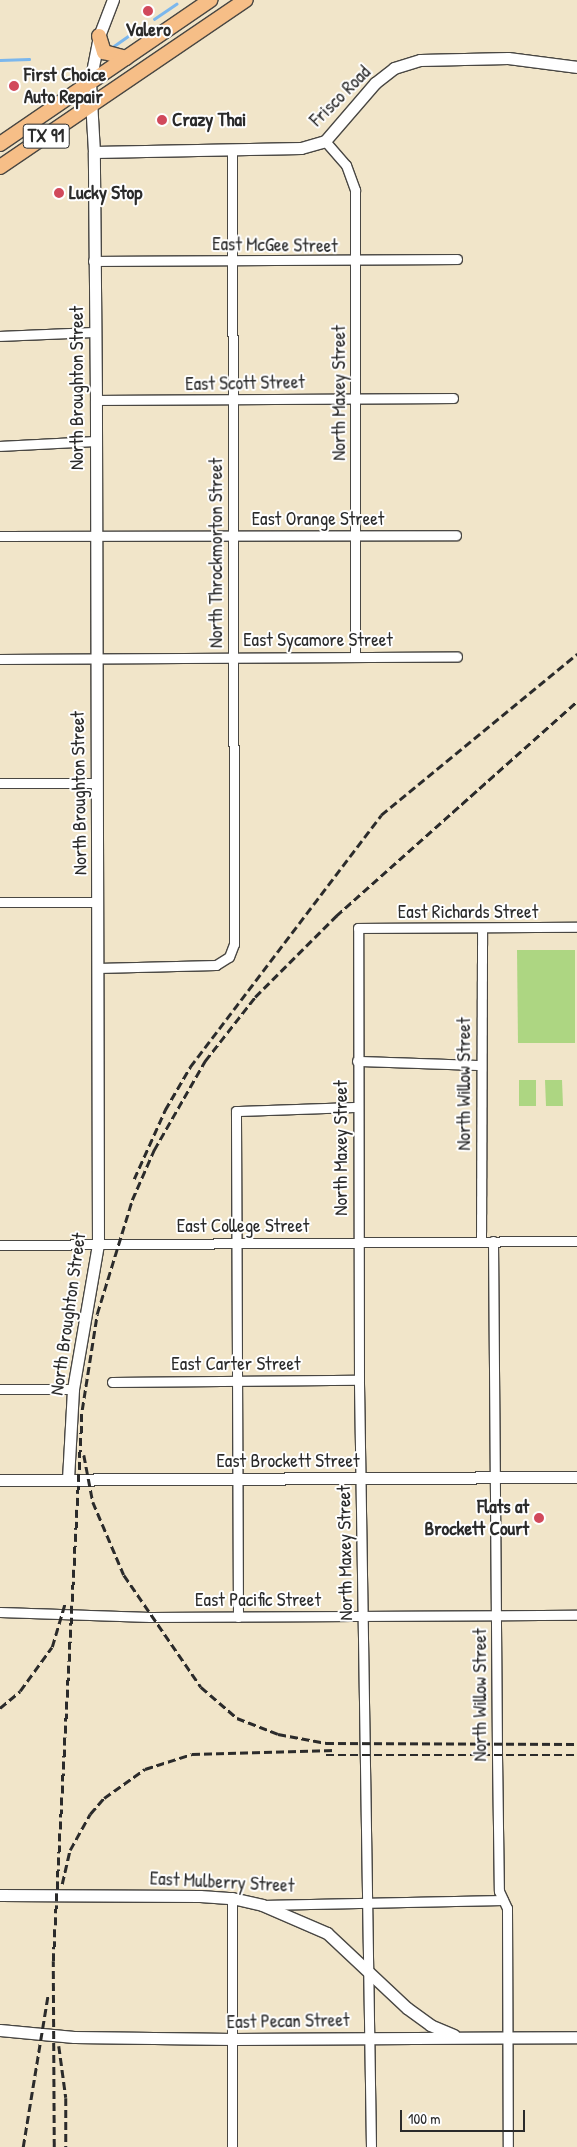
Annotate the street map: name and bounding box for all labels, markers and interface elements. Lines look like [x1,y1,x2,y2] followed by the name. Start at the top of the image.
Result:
[142,5,154,17] marker: Valero
[125,19,171,41] place label: Valero
[305,61,375,131] street label: Frisco Road
[24,64,106,108] place label: First Choice Auto Repair
[8,80,20,92] marker: First Choice Auto Repair
[172,109,246,131] place label: Crazy Thai
[156,114,168,126] marker: Crazy Thai
[22,120,70,152] road number: TX 91
[69,182,142,204] place label: Lucky Stop
[53,187,65,199] marker: Lucky Stop
[212,233,338,257] street label: East McGee Street
[66,306,88,470] street label: North Broughton Street
[328,325,350,461] street label: North Maxey Street
[185,371,305,395] street label: East Scott Street
[205,458,227,648] street label: North Throckmorton Street
[252,508,384,530] street label: East Orange Street
[243,629,393,651] street label: East Sycamore Street
[66,711,92,875] street label: North Broughton Street
[398,901,538,923] street label: East Richards Street
[453,1017,475,1151] street label: North Willow Street
[330,1080,352,1216] street label: North Maxey Street
[177,1215,309,1237] street label: East College Street
[45,1231,91,1397] street label: North Broughton Street
[171,1353,301,1375] street label: East Carter Street
[216,1450,360,1472] street label: East Brockett Street
[332,1485,358,1621] street label: North Maxey Street
[425,1496,529,1540] place label: Flats at Brockett Court
[533,1512,545,1524] marker: Flats at Brockett Court
[195,1589,321,1611] street label: East Pacific Street
[469,1628,491,1762] street label: North Willow Street
[149,1867,295,1897] street label: East Mulberry Street
[226,2009,350,2033] street label: East Pecan Street
[402,2100,527,2132] scale bar
[408,2108,441,2129] text: 100 m

